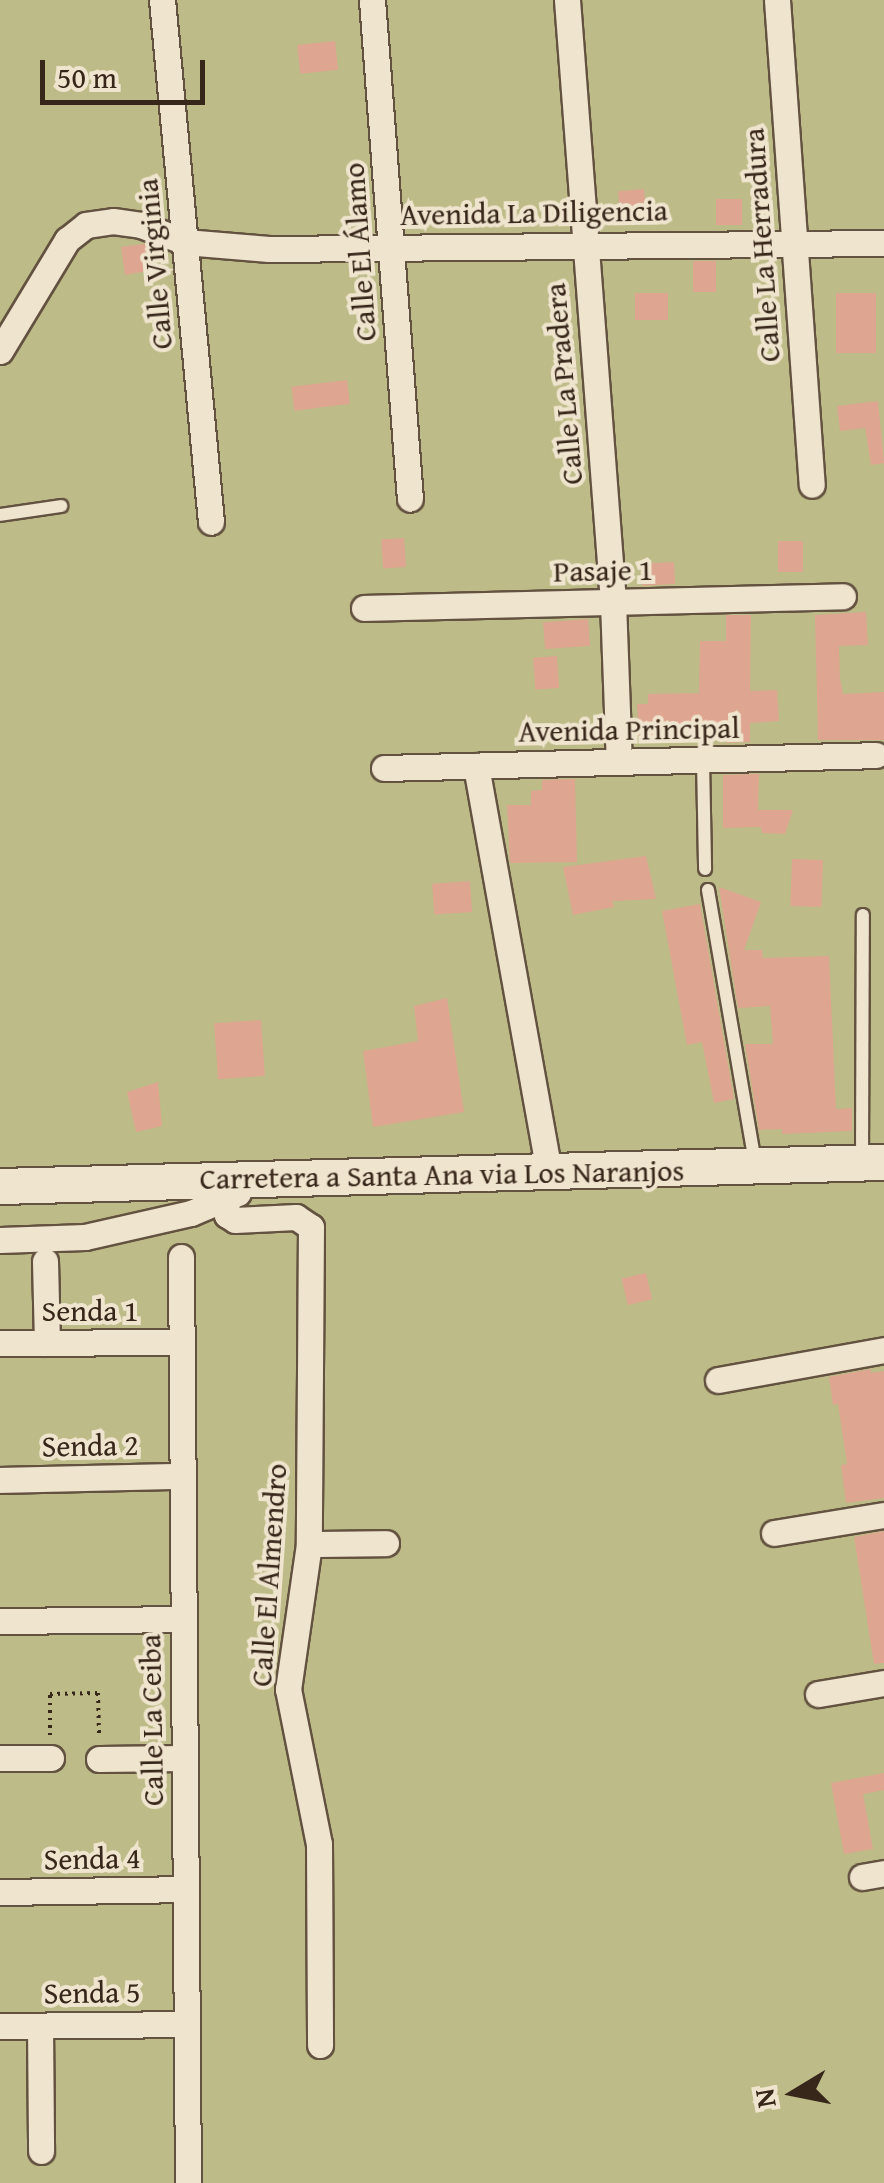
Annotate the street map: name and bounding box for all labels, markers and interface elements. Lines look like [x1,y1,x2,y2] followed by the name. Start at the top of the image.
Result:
[45,40,210,102] scale bar
[57,55,117,99] text: 50 m
[735,127,787,363] street label: Calle La Herradura
[335,162,383,342] street label: Calle El Álamo
[129,177,179,351] street label: Calle Virginia
[400,192,668,232] street label: Avenida La Diligencia
[536,282,590,486] street label: Calle La Pradera
[553,551,653,589] street label: Pasaje 1
[518,709,740,749] street label: Avenida Principal
[199,1152,685,1196] street label: Carretera a Santa Ana via Los Naranjos
[42,1292,138,1328] street label: Senda 1
[41,1426,139,1464] street label: Senda 2
[242,1462,294,1688] street label: Calle El Almendro
[132,1634,170,1806] street label: Calle La Ceiba
[43,1839,141,1877] street label: Senda 4
[43,1973,141,2011] street label: Senda 5
[744,2043,844,2143] north arrow
[742,2086,786,2111] text: N

